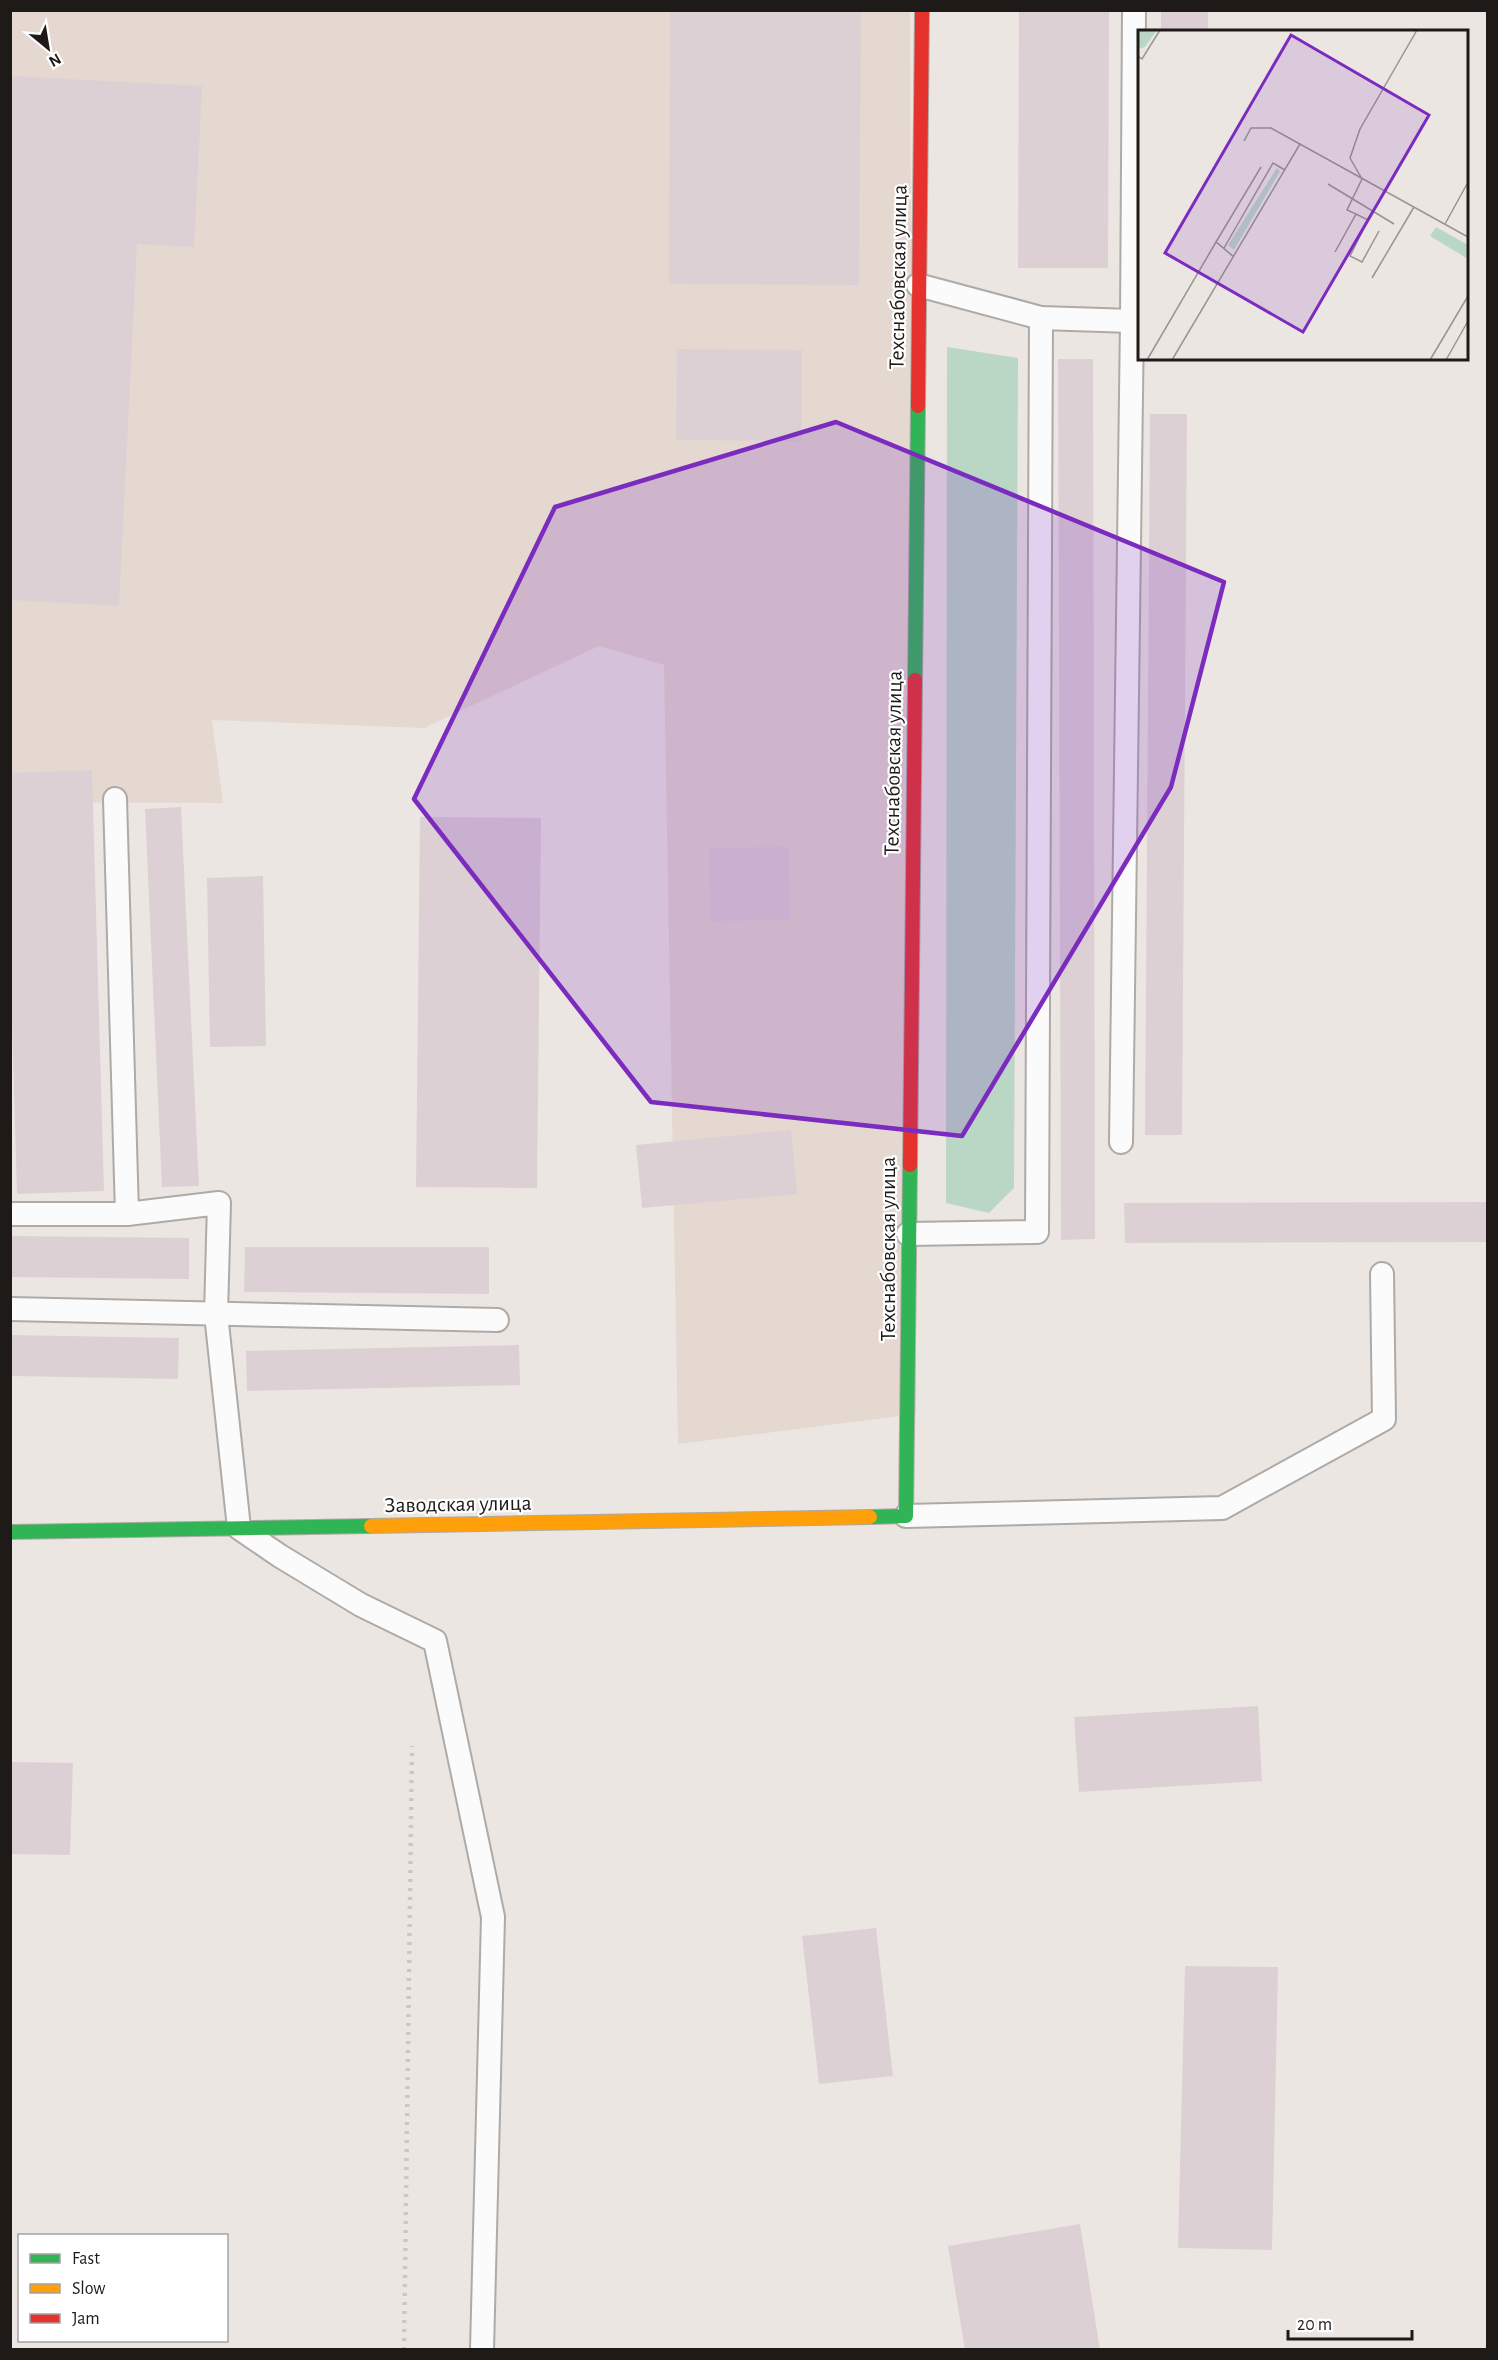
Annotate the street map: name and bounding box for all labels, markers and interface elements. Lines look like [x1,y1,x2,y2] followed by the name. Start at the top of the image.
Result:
[18,18,78,78] north arrow
[1138,30,1468,360] inset map
[46,50,64,70] text: N
[885,184,911,370] street label: Техснабовская улица
[880,670,906,856] street label: Техснабовская улица
[877,1157,899,1341] street label: Техснабовская улица
[384,1492,532,1516] street label: Заводская улица
[18,2234,228,2342] legend
[72,2250,100,2268] text: Fast
[72,2280,105,2298] text: Slow
[1288,2303,1412,2341] scale bar
[72,2310,100,2328] text: Jam
[1297,2316,1332,2334] text: 20 m

